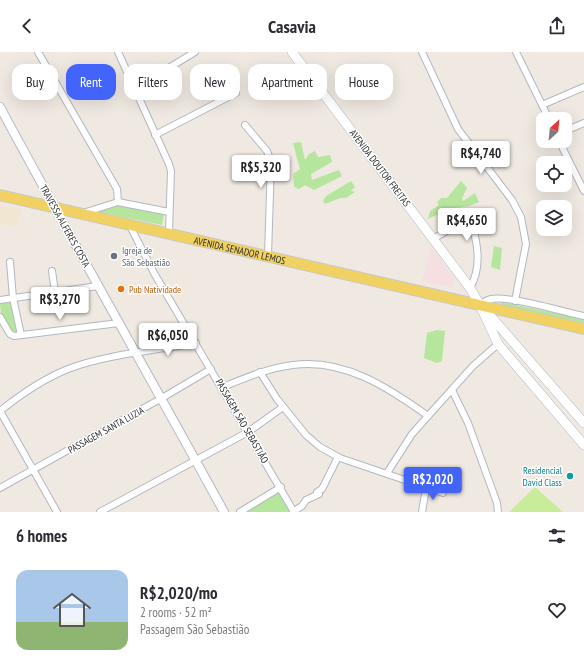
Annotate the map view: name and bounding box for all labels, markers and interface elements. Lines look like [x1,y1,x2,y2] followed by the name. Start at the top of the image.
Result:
[16,15,38,37] icon: back
[268,15,316,38] text: Casavia
[546,15,568,37] icon: share
[12,64,58,100] chip: Buy
[66,64,116,100] chip: Rent
[124,64,182,100] chip: Filters
[190,64,240,100] chip: New
[248,64,327,100] chip: Apartment
[335,64,393,100] chip: House
[536,112,572,148] north arrow
[536,112,572,236] map controls
[347,127,413,209] street label: AVENIDA DOUTOR FREITAS
[444,141,518,175] pin: R$4,740
[461,145,501,162] text: R$4,740
[224,155,298,189] pin: R$5,320
[536,156,572,192] button: locate
[241,159,281,176] text: R$5,320
[37,182,93,270] street label: TRAVESSA ALFERES COSTA
[536,200,572,236] button: layers
[430,208,504,242] pin: R$4,650
[447,212,487,229] text: R$4,650
[193,233,287,267] street label: AVENIDA SENADOR LEMOS
[122,244,170,269] place label: Igreja de São Sebastião
[109,251,119,261] marker: Igreja de São Sebastião
[129,283,181,296] place label: Pub Natividade
[116,284,126,294] marker: Pub Natividade
[23,287,97,321] pin: R$3,270
[40,291,80,308] text: R$3,270
[131,323,205,357] pin: R$6,050
[148,327,188,344] text: R$6,050
[213,377,272,466] street label: PASSAGEM SÃO SEBASTIÃO
[66,404,147,456] street label: PASSAGEM SANTA LUZIA
[523,464,563,489] place label: Residencial David Class
[396,467,470,501] pin: R$2,020
[413,471,453,488] text: R$2,020
[565,471,575,481] marker: Residencial David Class
[16,525,67,547] text: 6 homes
[546,525,568,547] icon: filters
[140,582,218,604] text: R$2,020/mo
[48,586,96,634] icon: home
[546,599,568,621] icon: heart
[140,604,212,621] text: 2 rooms · 52 m²
[140,621,249,638] text: Passagem São Sebastião

